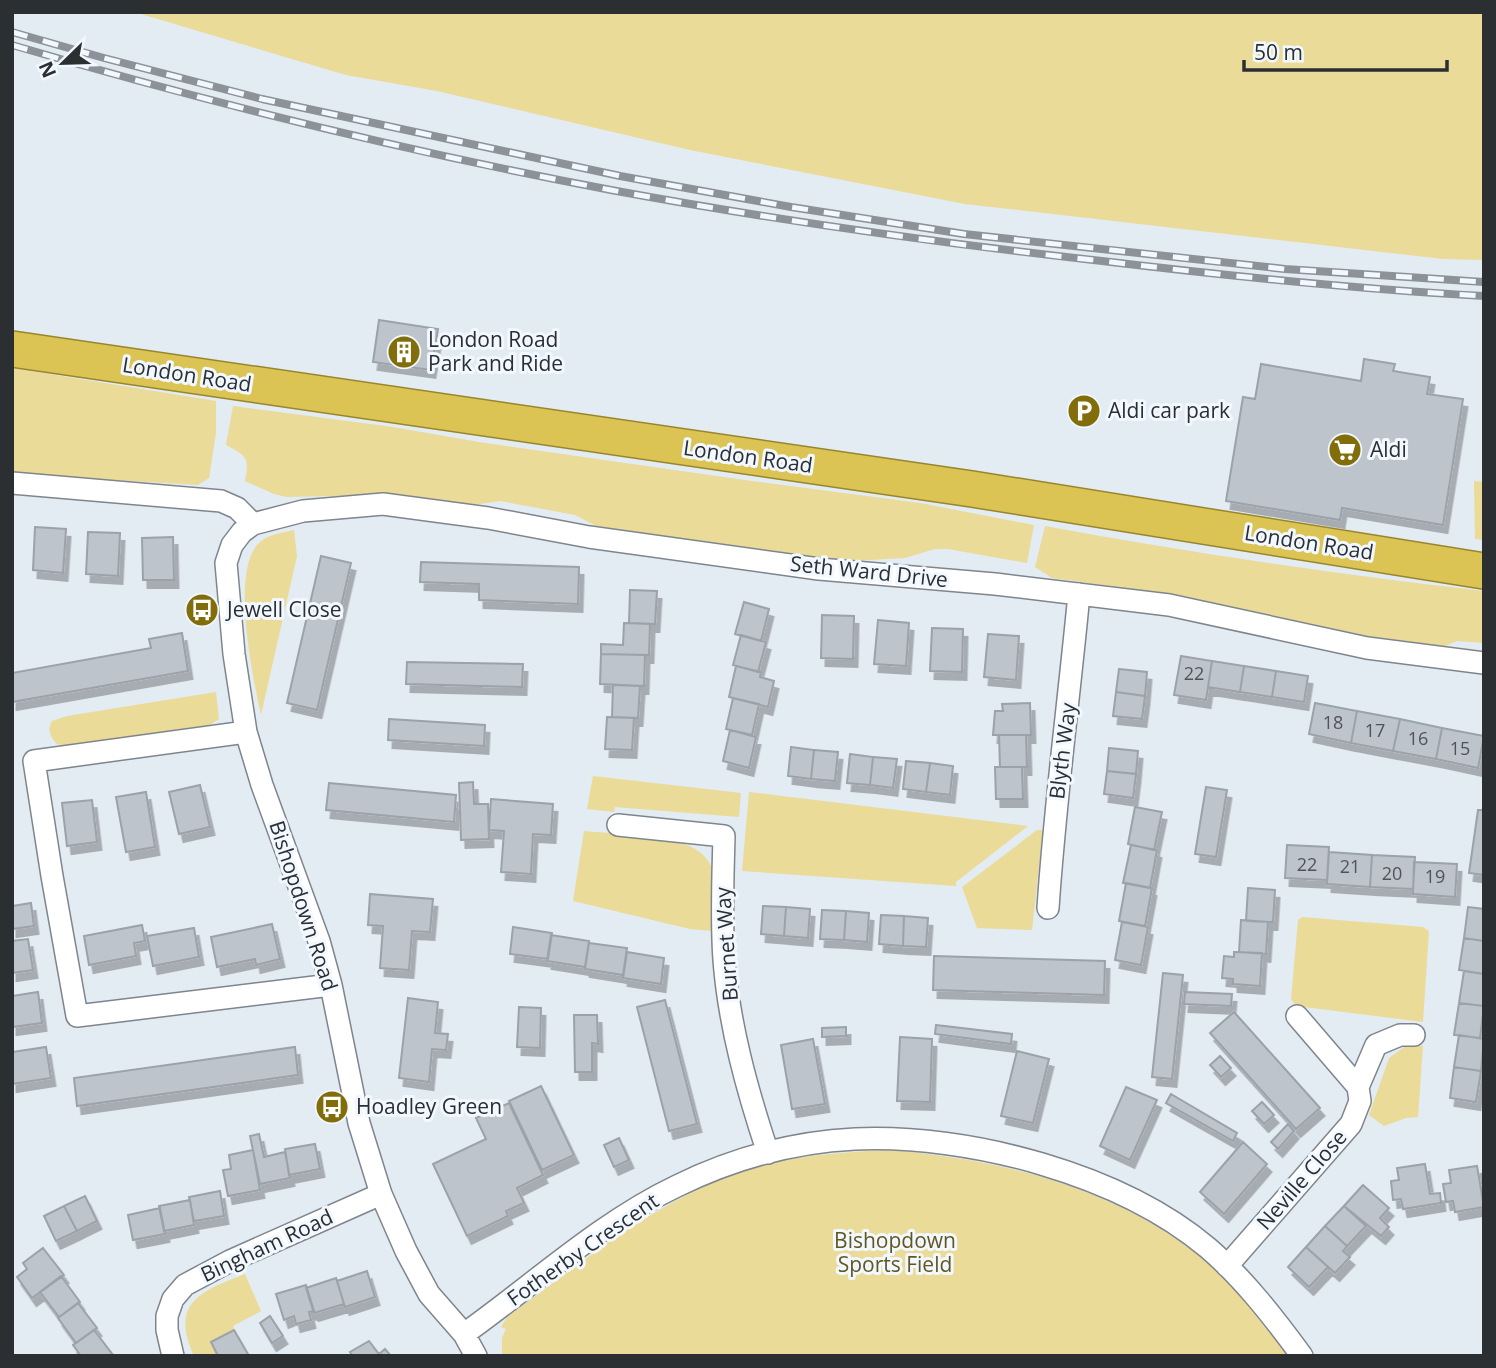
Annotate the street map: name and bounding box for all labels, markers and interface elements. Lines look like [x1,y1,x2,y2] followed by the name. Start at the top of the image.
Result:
[28,28,98,98] north arrow
[1244,28,1447,72] scale bar
[1254,38,1303,66] text: 50 m
[32,57,62,82] text: N
[428,325,563,377] place label: London Road Park and Ride
[385,333,423,371] building icon: London Road Park and Ride
[121,350,254,398] street label: London Road
[1065,392,1103,430] parking icon: Aldi car park
[1108,396,1230,424] place label: Aldi car park
[1326,431,1364,469] supermarket icon: Aldi
[682,433,815,479] street label: London Road
[1370,435,1407,463] place label: Aldi
[1243,518,1376,566] street label: London Road
[789,549,949,593] street label: Seth Ward Drive
[183,591,221,629] bus stop icon: Jewell Close
[225,595,342,623] place label: Jewell Close
[1184,661,1204,685] house number: 22
[1042,701,1082,801] street label: Blyth Way
[1323,710,1343,734] house number: 18
[1365,718,1385,742] house number: 17
[1408,726,1428,750] house number: 16
[1450,736,1470,760] house number: 15
[263,817,345,994] street label: Bishopdown Road
[1297,852,1317,876] house number: 22
[1340,854,1360,878] house number: 21
[1382,861,1402,885] house number: 20
[1425,864,1445,888] house number: 19
[708,886,744,1002] street label: Burnet Way
[313,1088,351,1126] bus stop icon: Hoadley Green
[356,1092,502,1120] place label: Hoadley Green
[1250,1123,1353,1235] street label: Neville Close
[501,1186,664,1312] street label: Fotherby Crescent
[196,1202,337,1288] street label: Bingham Road
[834,1226,956,1278] park label: Bishopdown Sports Field

